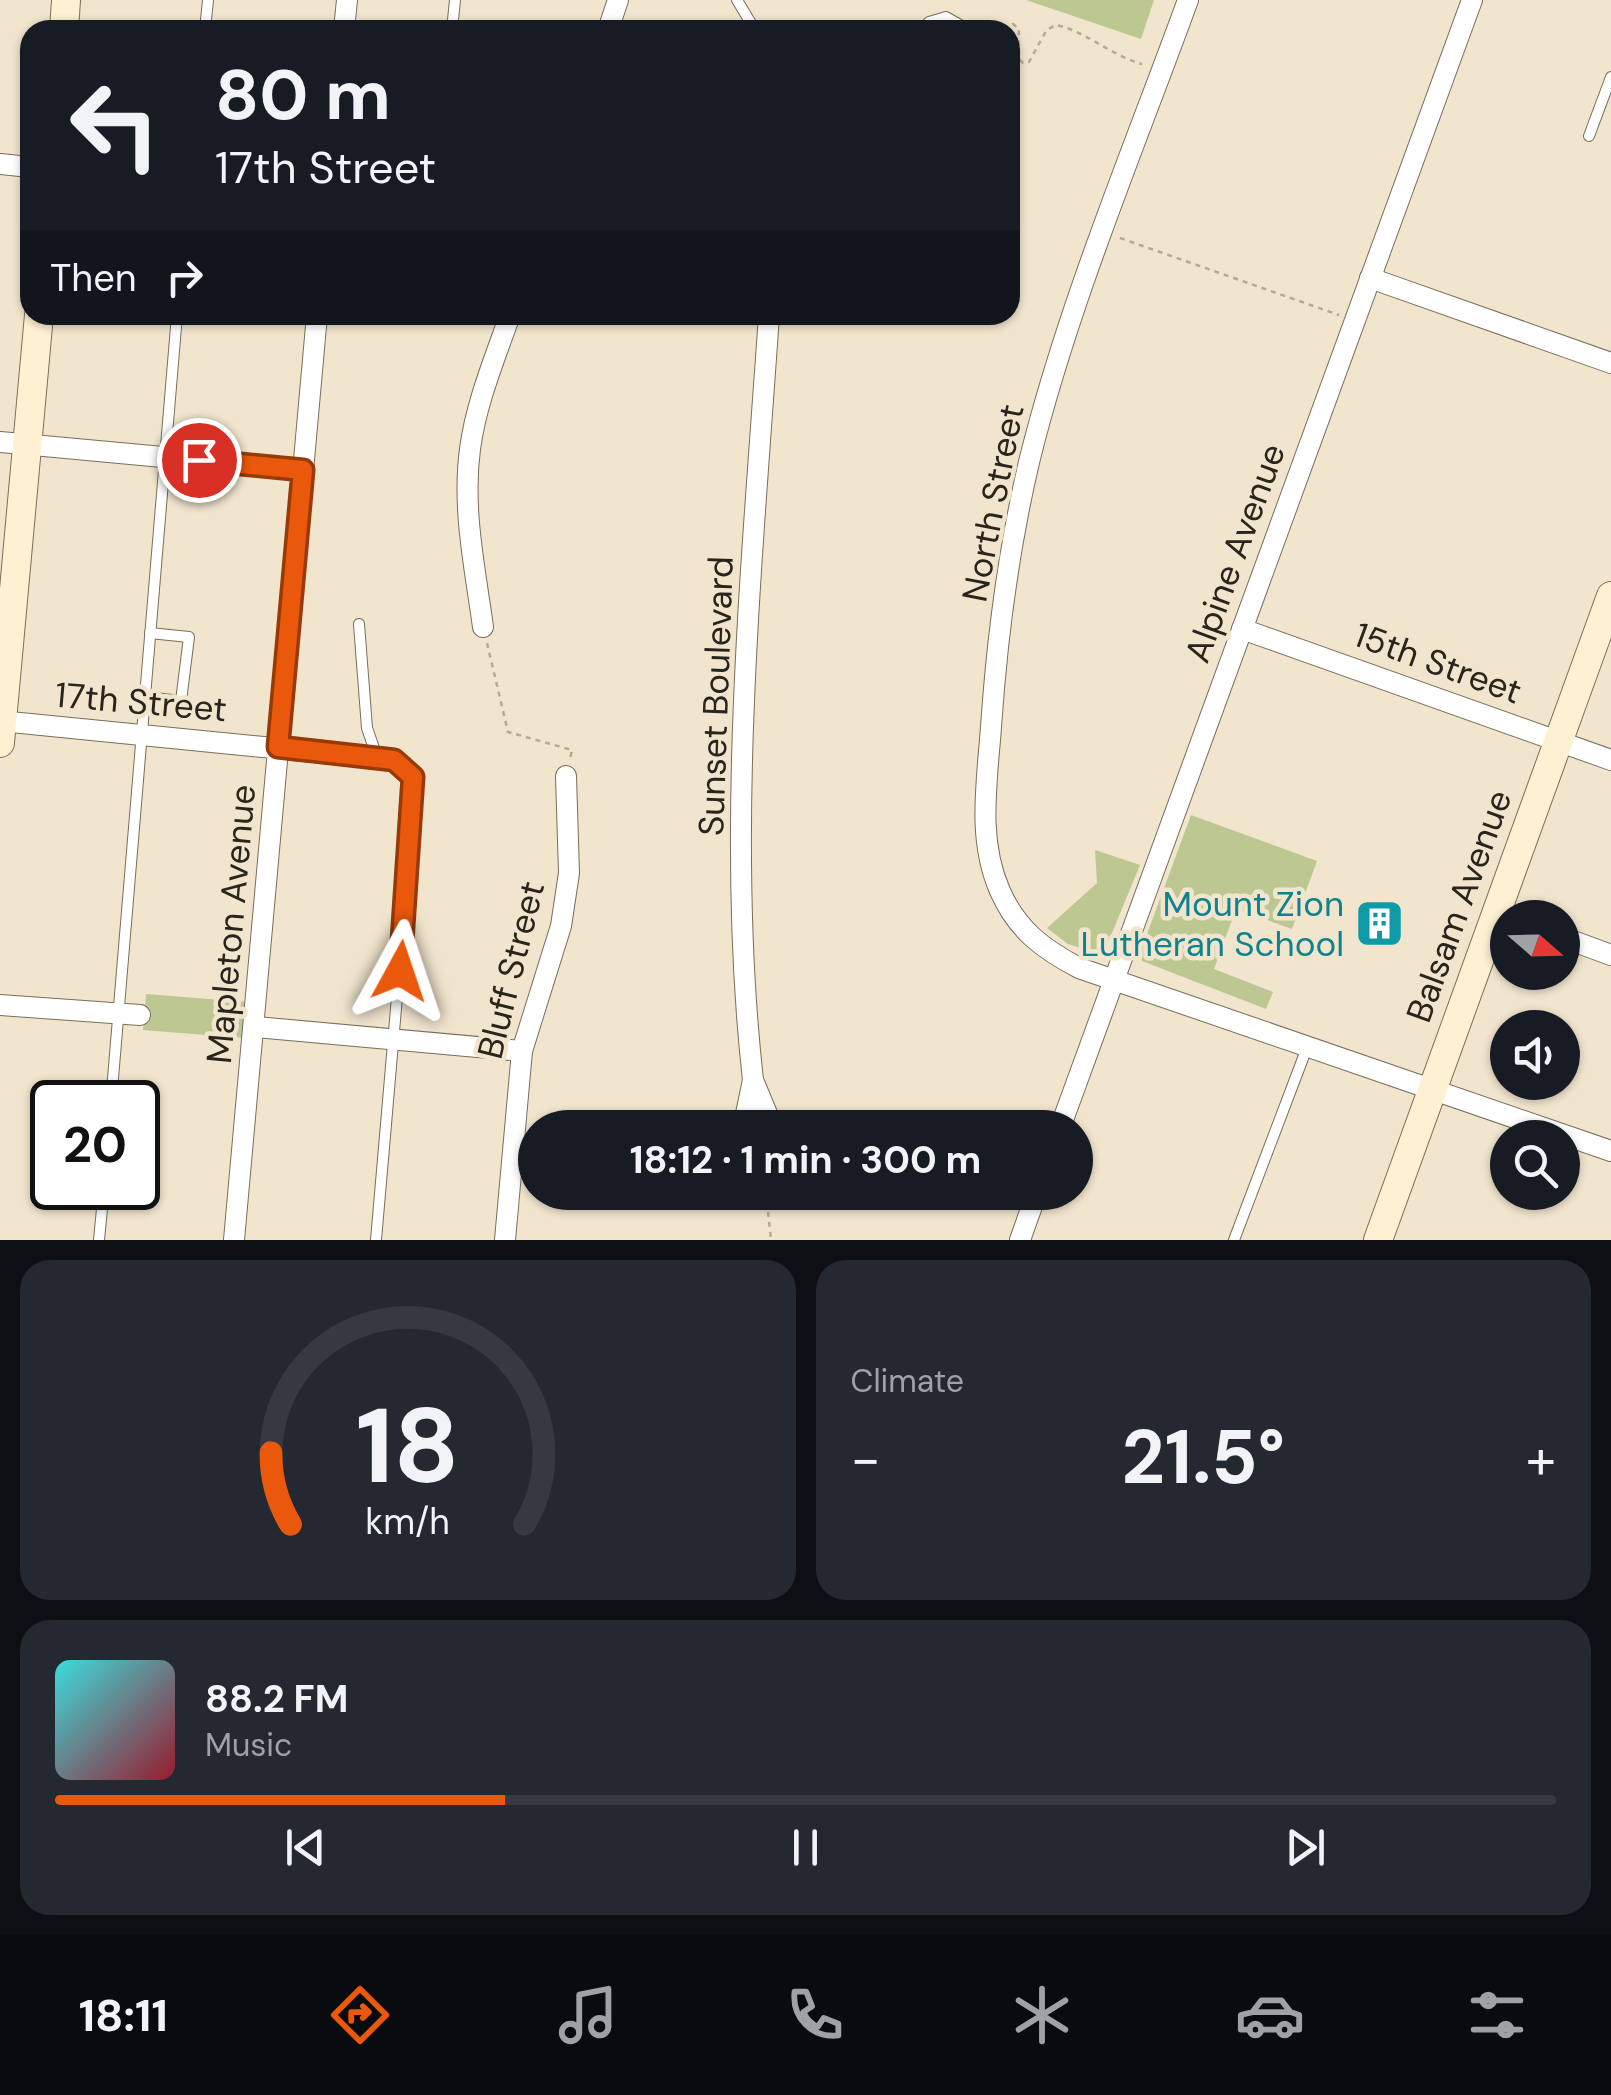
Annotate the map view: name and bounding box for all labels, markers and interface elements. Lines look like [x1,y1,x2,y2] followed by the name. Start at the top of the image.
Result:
[215,50,391,141] text: 80 m
[50,60,180,190] icon: left
[215,138,436,197] text: 17th Street
[157,250,212,305] icon: right
[50,253,137,303] text: Then
[951,400,1035,606] street label: North Street
[157,418,242,503] pin
[172,433,227,488] icon: arrive
[1174,437,1296,669] street label: Alpine Avenue
[688,555,744,837] street label: Sunset Boulevard
[1348,612,1528,714] street label: 15th Street
[53,672,229,732] street label: 17th Street
[196,783,266,1065] street label: Mapleton Avenue
[1396,783,1522,1029] street label: Balsam Avenue
[467,876,555,1064] street label: Bluff Street
[1081,881,1344,967] place label: Mount Zion Lutheran School
[1353,898,1405,950] building icon: Mount Zion Lutheran School
[1490,900,1580,990] north arrow
[1490,900,1580,1210] map controls
[348,919,452,1023] position arrow
[1490,1010,1580,1100] button: sound
[30,1080,160,1210] speed limit sign: 20
[1490,1120,1580,1210] button: search
[630,1135,981,1185] text: 18:12 · 1 min · 300 m
[851,1360,964,1402] text: Climate
[356,1379,460,1514] text: 18
[1122,1409,1285,1506] text: 21.5°
[851,1423,881,1495] text: −
[1526,1423,1556,1495] text: +
[366,1499,450,1545] text: km/h
[205,1674,348,1724] text: 88.2 FM
[205,1724,292,1766] text: Music
[278,1820,333,1875] icon: previous
[778,1820,833,1875] icon: pause
[1278,1820,1333,1875] icon: next
[325,1980,395,2050] icon: directions
[553,1980,623,2050] icon: music
[780,1980,850,2050] icon: phone
[1007,1980,1077,2050] icon: climate
[1235,1980,1305,2050] icon: car
[1462,1980,1532,2050] icon: filters
[79,1986,168,2045] text: 18:11

